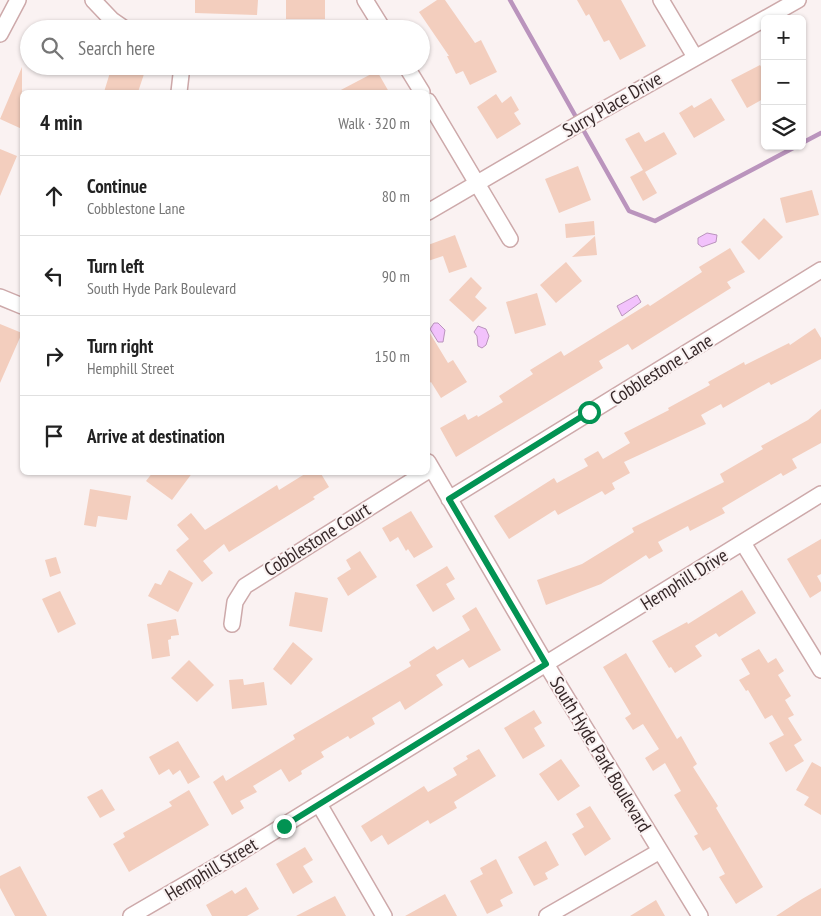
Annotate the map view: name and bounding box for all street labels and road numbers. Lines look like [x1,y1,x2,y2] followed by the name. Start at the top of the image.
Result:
[558,66,666,142] street label: Surry Place Drive
[605,328,717,410] street label: Cobblestone Lane
[260,496,375,581] street label: Cobblestone Court
[636,543,732,615] street label: Hemphill Drive
[545,672,657,836] street label: South Hyde Park Boulevard
[161,832,262,906] street label: Hemphill Street

